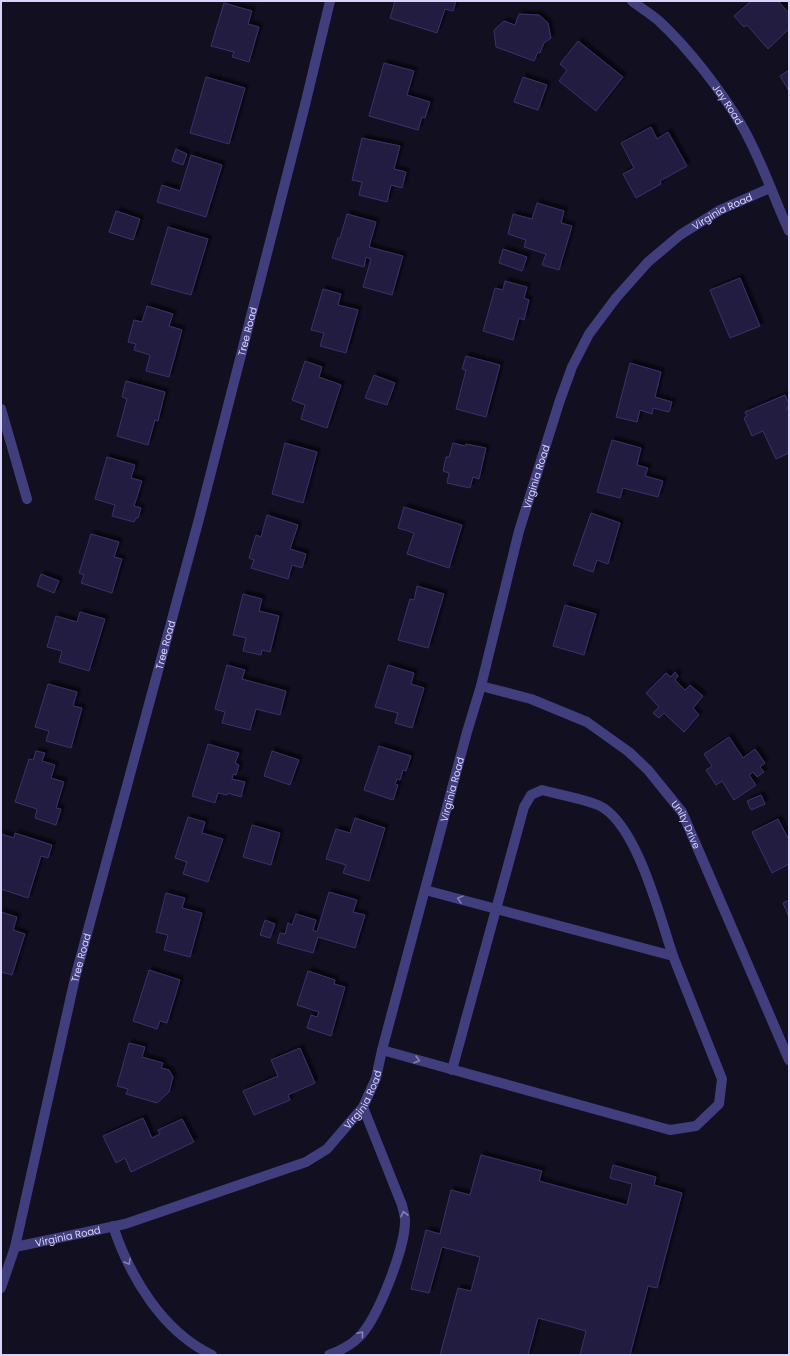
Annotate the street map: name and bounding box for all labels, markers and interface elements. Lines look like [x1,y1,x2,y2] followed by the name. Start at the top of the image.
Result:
[709,81,747,128] street label: Jay Road
[689,190,755,234] street label: Virginia Road
[234,305,261,358] street label: Tree Road
[519,443,554,511] street label: Virginia Road
[152,619,179,671] street label: Tree Road
[436,755,468,823] street label: Virginia Road
[667,797,704,851] street label: Unity Drive
[457,895,464,904] one-way arrow
[67,932,95,984] street label: Tree Road
[413,1055,420,1064] one-way arrow
[340,1069,385,1133] street label: Virginia Road
[400,1211,408,1217] one-way arrow
[34,1222,102,1251] street label: Virginia Road
[124,1258,131,1265] one-way arrow
[357,1331,364,1339] one-way arrow

